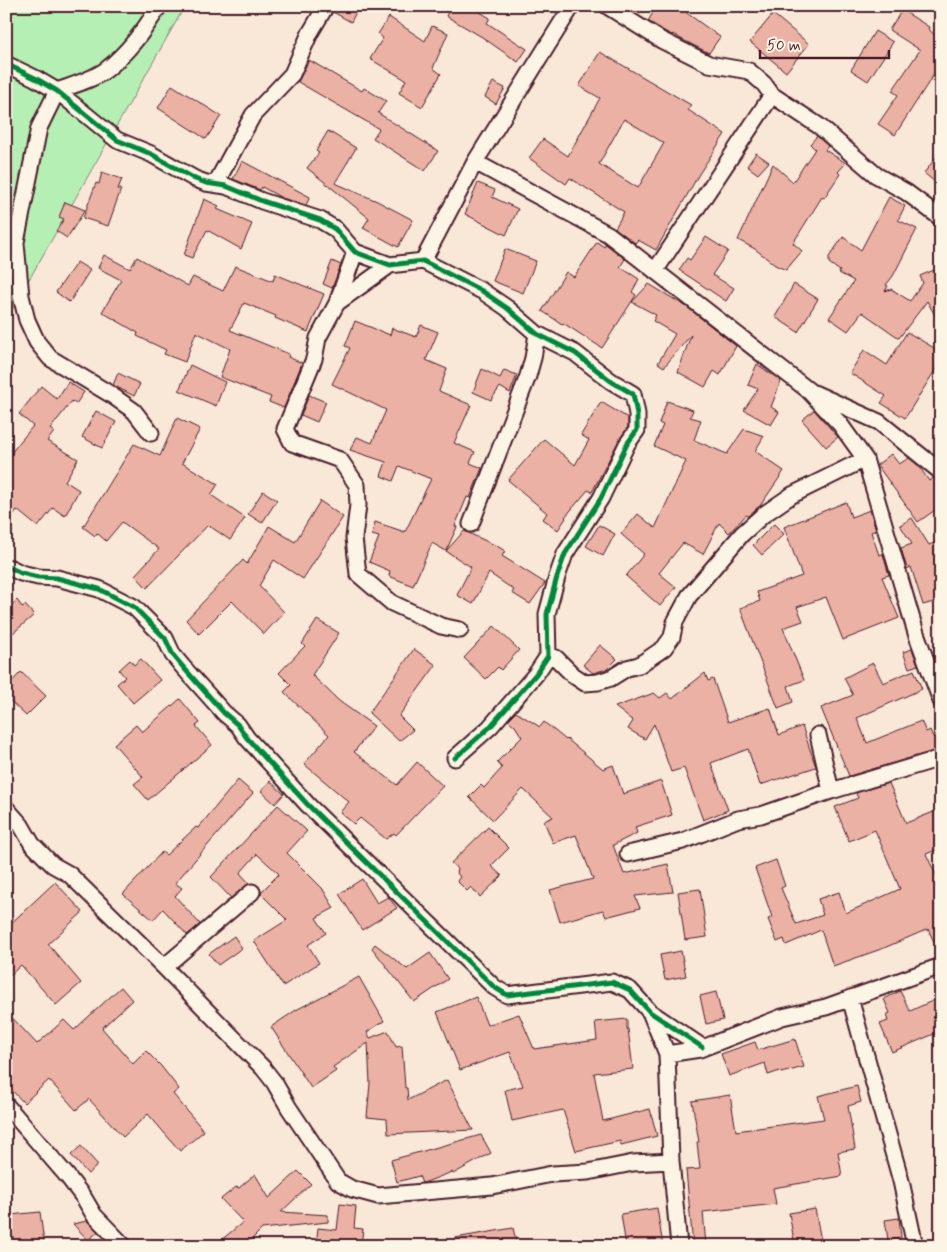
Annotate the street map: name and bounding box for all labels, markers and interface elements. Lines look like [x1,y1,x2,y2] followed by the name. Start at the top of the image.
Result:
[760,28,888,60] scale bar
[767,36,801,56] text: 50 m

